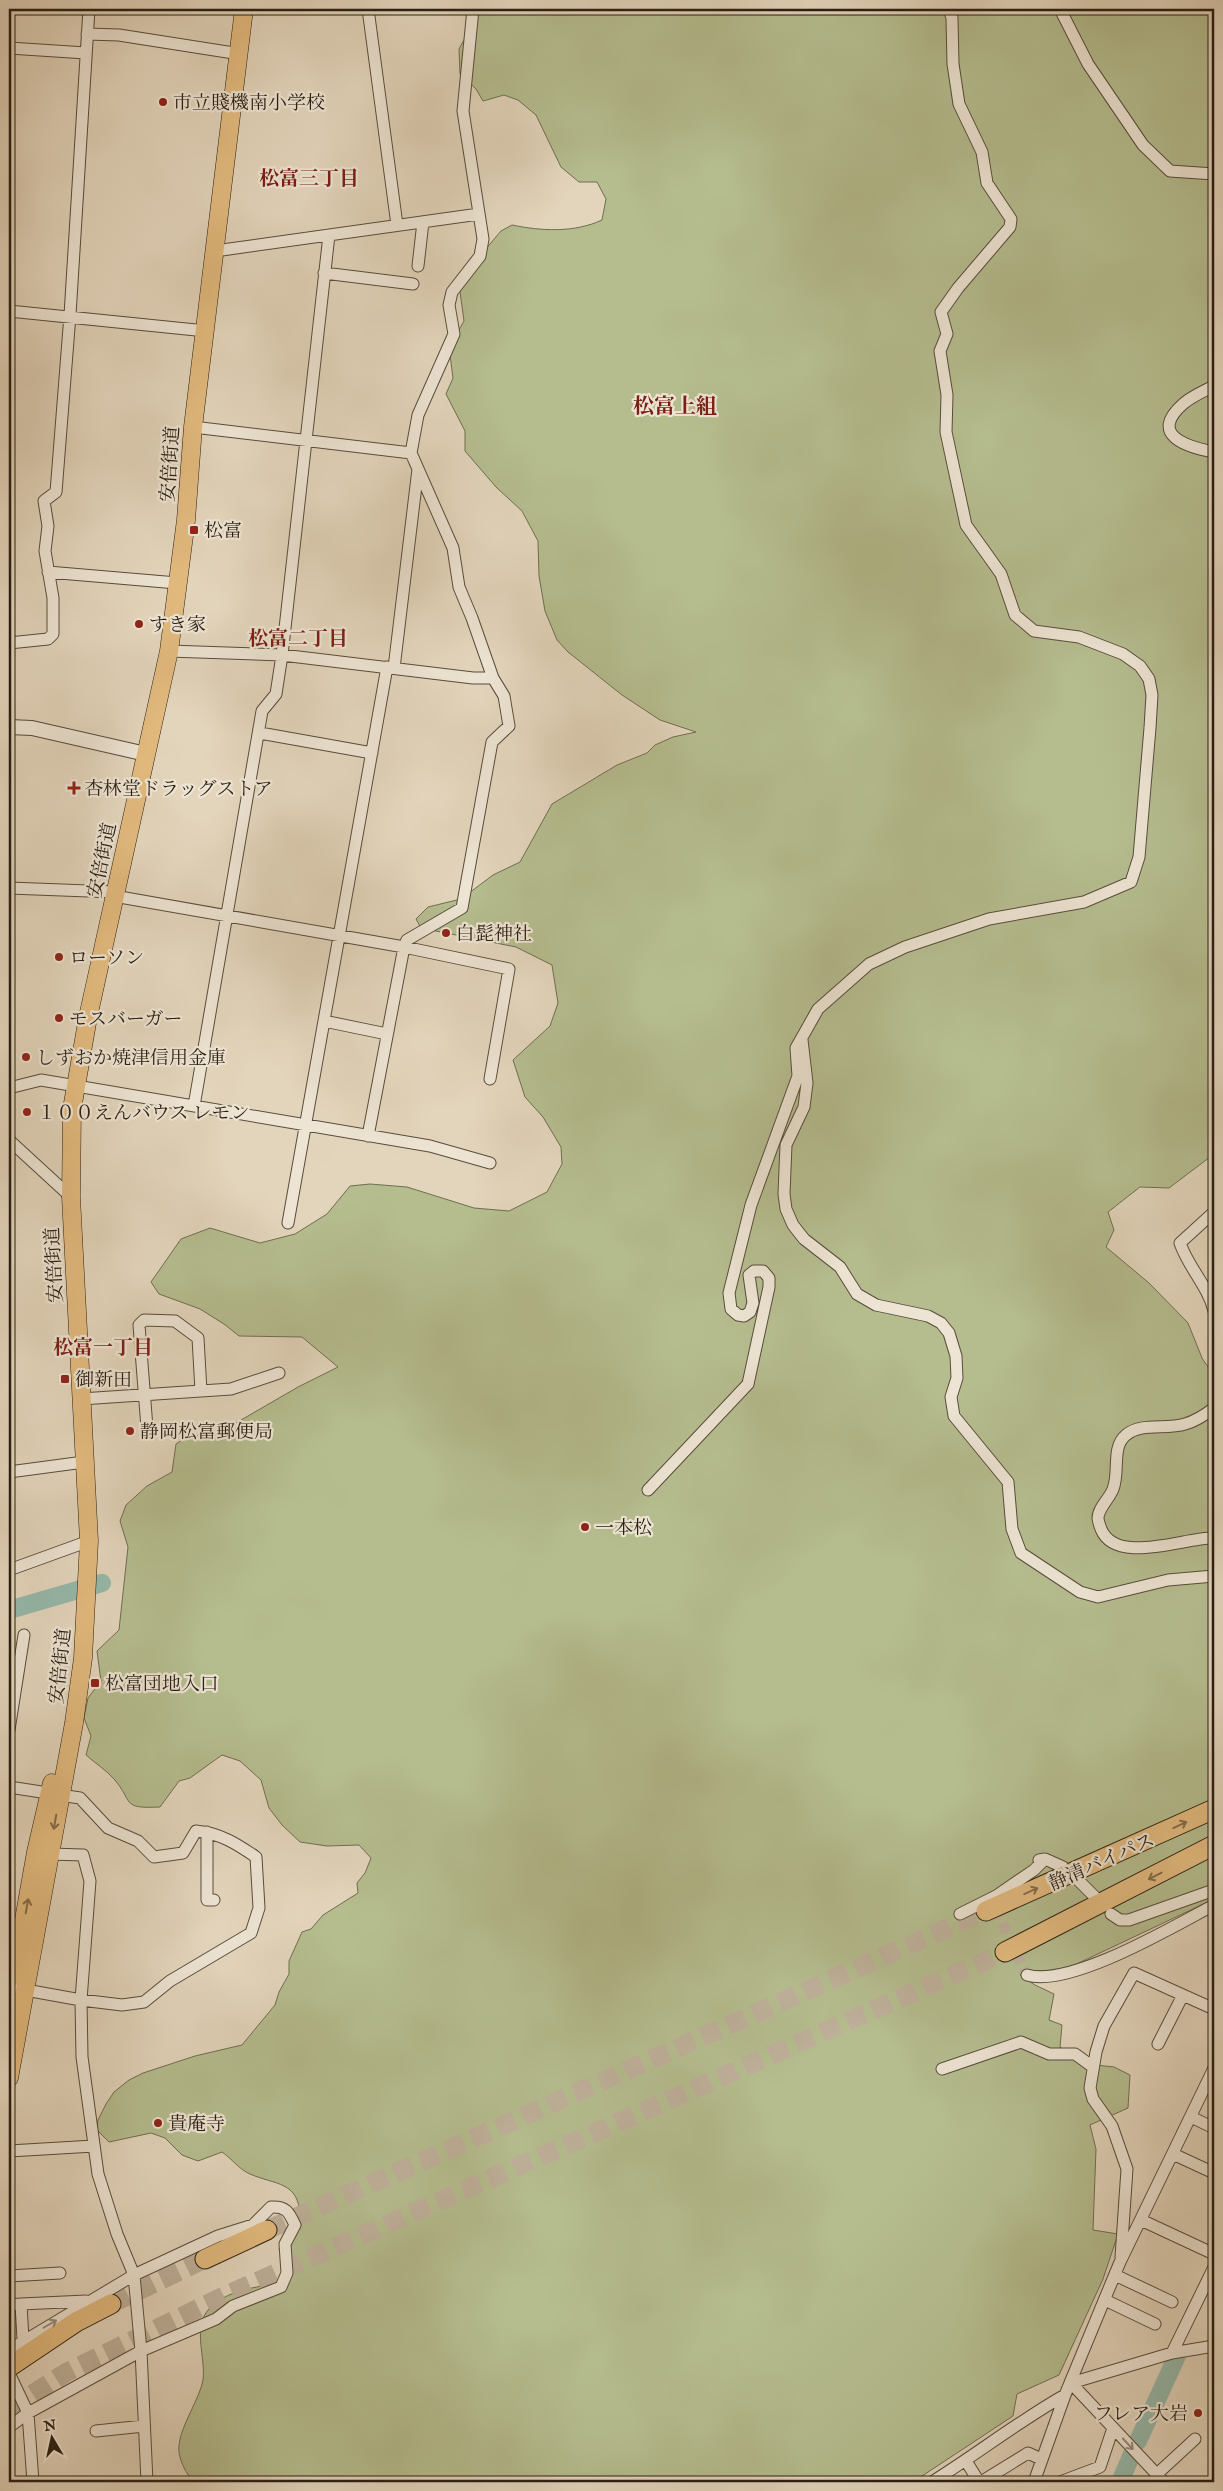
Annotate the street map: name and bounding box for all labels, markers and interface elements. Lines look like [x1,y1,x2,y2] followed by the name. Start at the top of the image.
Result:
[173,92,325,116] place label: 市立賤機南小学校
[157,96,169,108] marker: 市立賤機南小学校
[259,167,359,192] district label: 松富三丁目
[633,394,717,421] district label: 松富上組
[156,425,186,503] street label: 安倍街道
[204,520,242,544] place label: 松富
[188,524,200,536] marker: 松富
[149,614,206,638] place label: すき家
[133,618,145,630] marker: すき家
[248,627,348,652] district label: 松富二丁目
[84,778,273,802] place label: 杏林堂ドラッグストア
[68,782,80,794] marker: 杏林堂ドラッグストア
[83,821,123,900] street label: 安倍街道
[456,923,532,947] place label: 白髭神社
[440,927,452,939] marker: 白髭神社
[69,947,144,971] place label: ローソン
[53,951,65,963] marker: ローソン
[69,1008,183,1032] place label: モスバーガー
[53,1012,65,1024] marker: モスバーガー
[36,1047,226,1071] place label: しずおか焼津信用金庫
[20,1051,32,1063] marker: しずおか焼津信用金庫
[37,1102,250,1126] place label: １００えんバウス レモン
[21,1106,33,1118] marker: １００えんバウス レモン
[41,1226,69,1303] street label: 安倍街道
[53,1336,153,1361] district label: 松富一丁目
[75,1369,132,1393] place label: 御新田
[59,1373,71,1385] marker: 御新田
[140,1421,273,1445] place label: 静岡松富郵便局
[124,1425,136,1437] marker: 静岡松富郵便局
[595,1517,652,1541] place label: 一本松
[579,1521,591,1533] marker: 一本松
[45,1627,77,1705] street label: 安倍街道
[105,1673,219,1697] place label: 松富団地入口
[89,1677,101,1689] marker: 松富団地入口
[50,1814,60,1830] one-way arrow
[1172,1820,1187,1830] one-way arrow
[1045,1829,1159,1897] street label: 静清バイパス
[1148,1871,1163,1881] one-way arrow
[1023,1886,1038,1896] one-way arrow
[22,1898,32,1914] one-way arrow
[168,2113,225,2137] place label: 貴庵寺
[152,2117,164,2129] marker: 貴庵寺
[42,2318,57,2328] one-way arrow
[1094,2403,1188,2427] place label: フレア大岩
[1192,2407,1204,2419] marker: フレア大岩
[28,2414,78,2464] north arrow
[42,2416,58,2436] text: N
[1122,2438,1134,2451] one-way arrow

